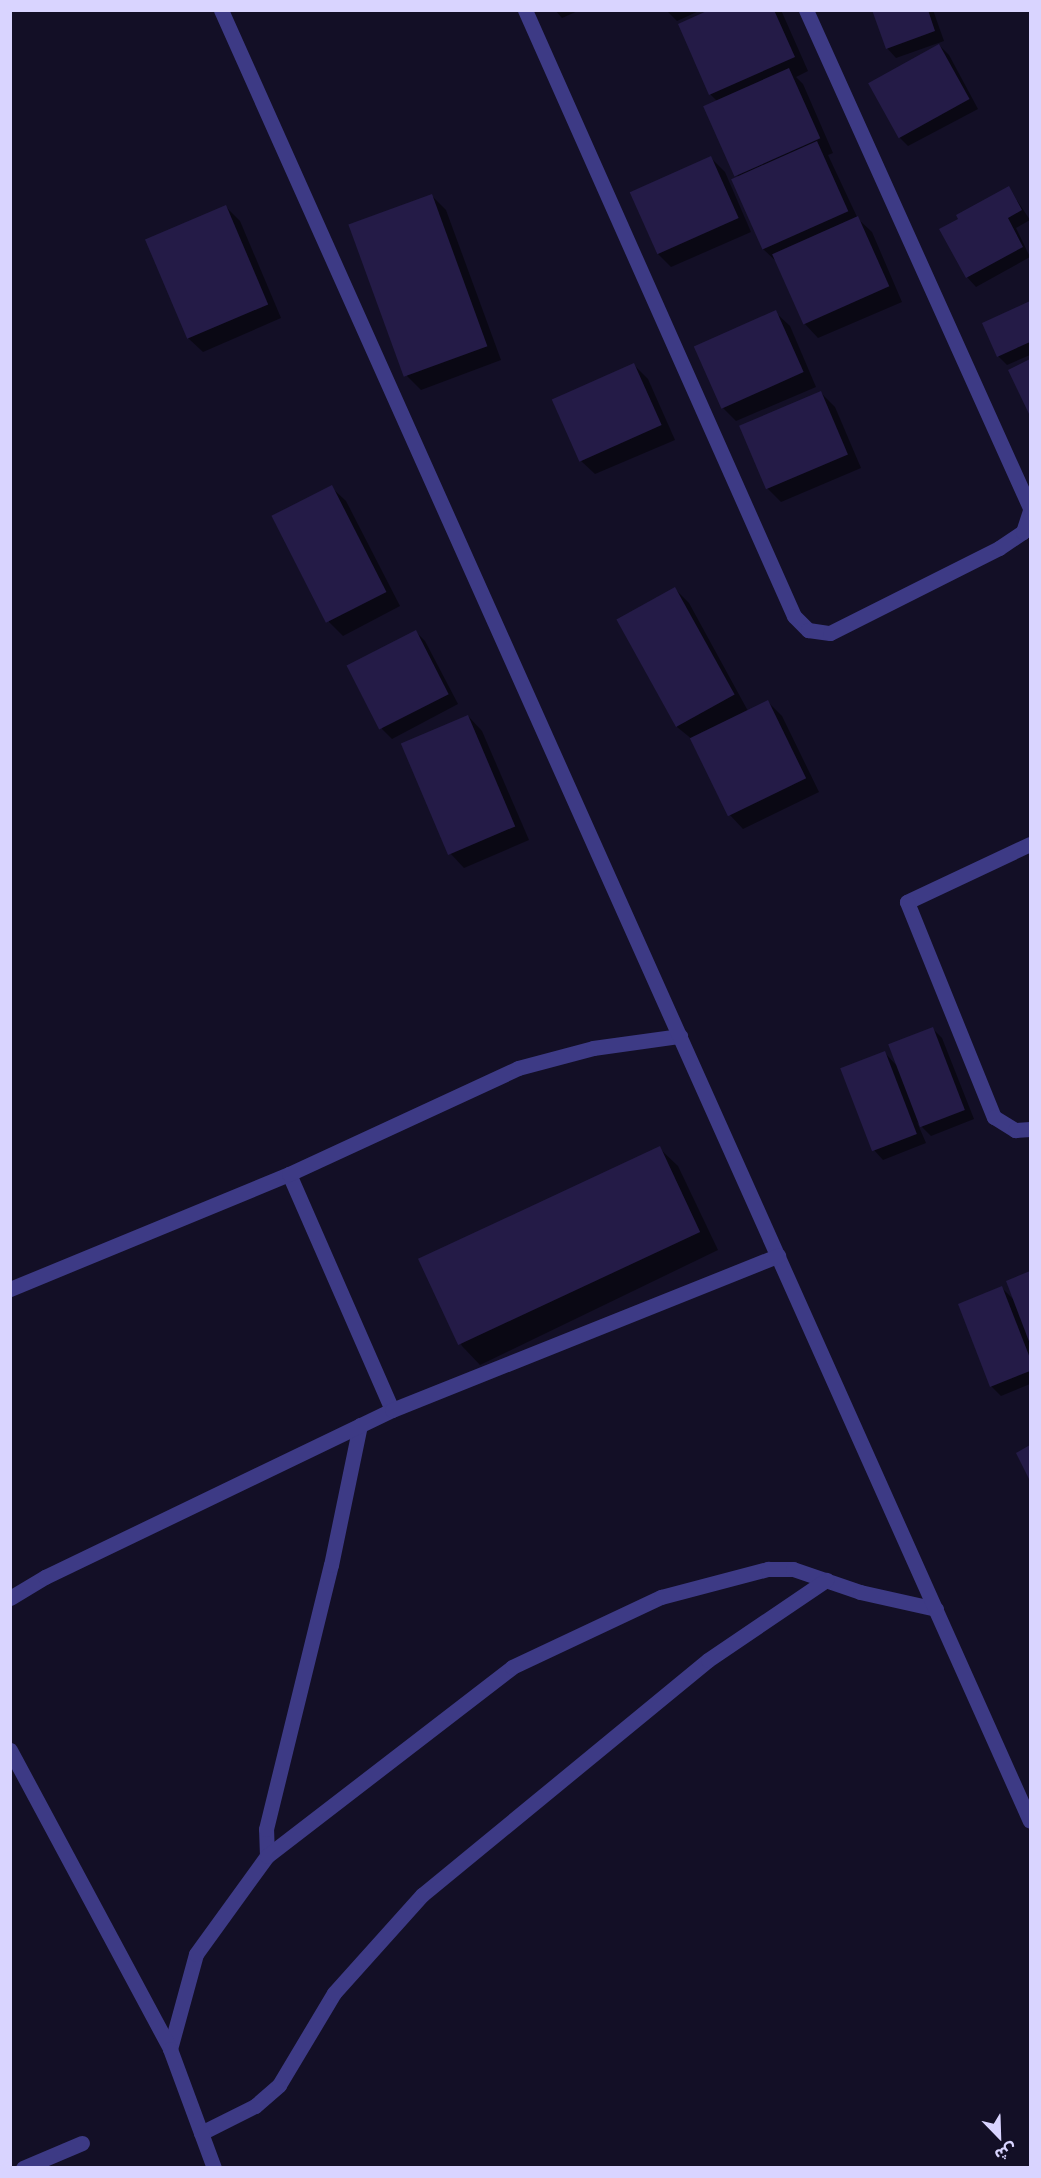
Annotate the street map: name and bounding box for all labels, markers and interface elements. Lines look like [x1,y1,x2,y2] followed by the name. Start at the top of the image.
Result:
[969,2106,1029,2166] north arrow
[992,2138,1020,2167] text: ش

